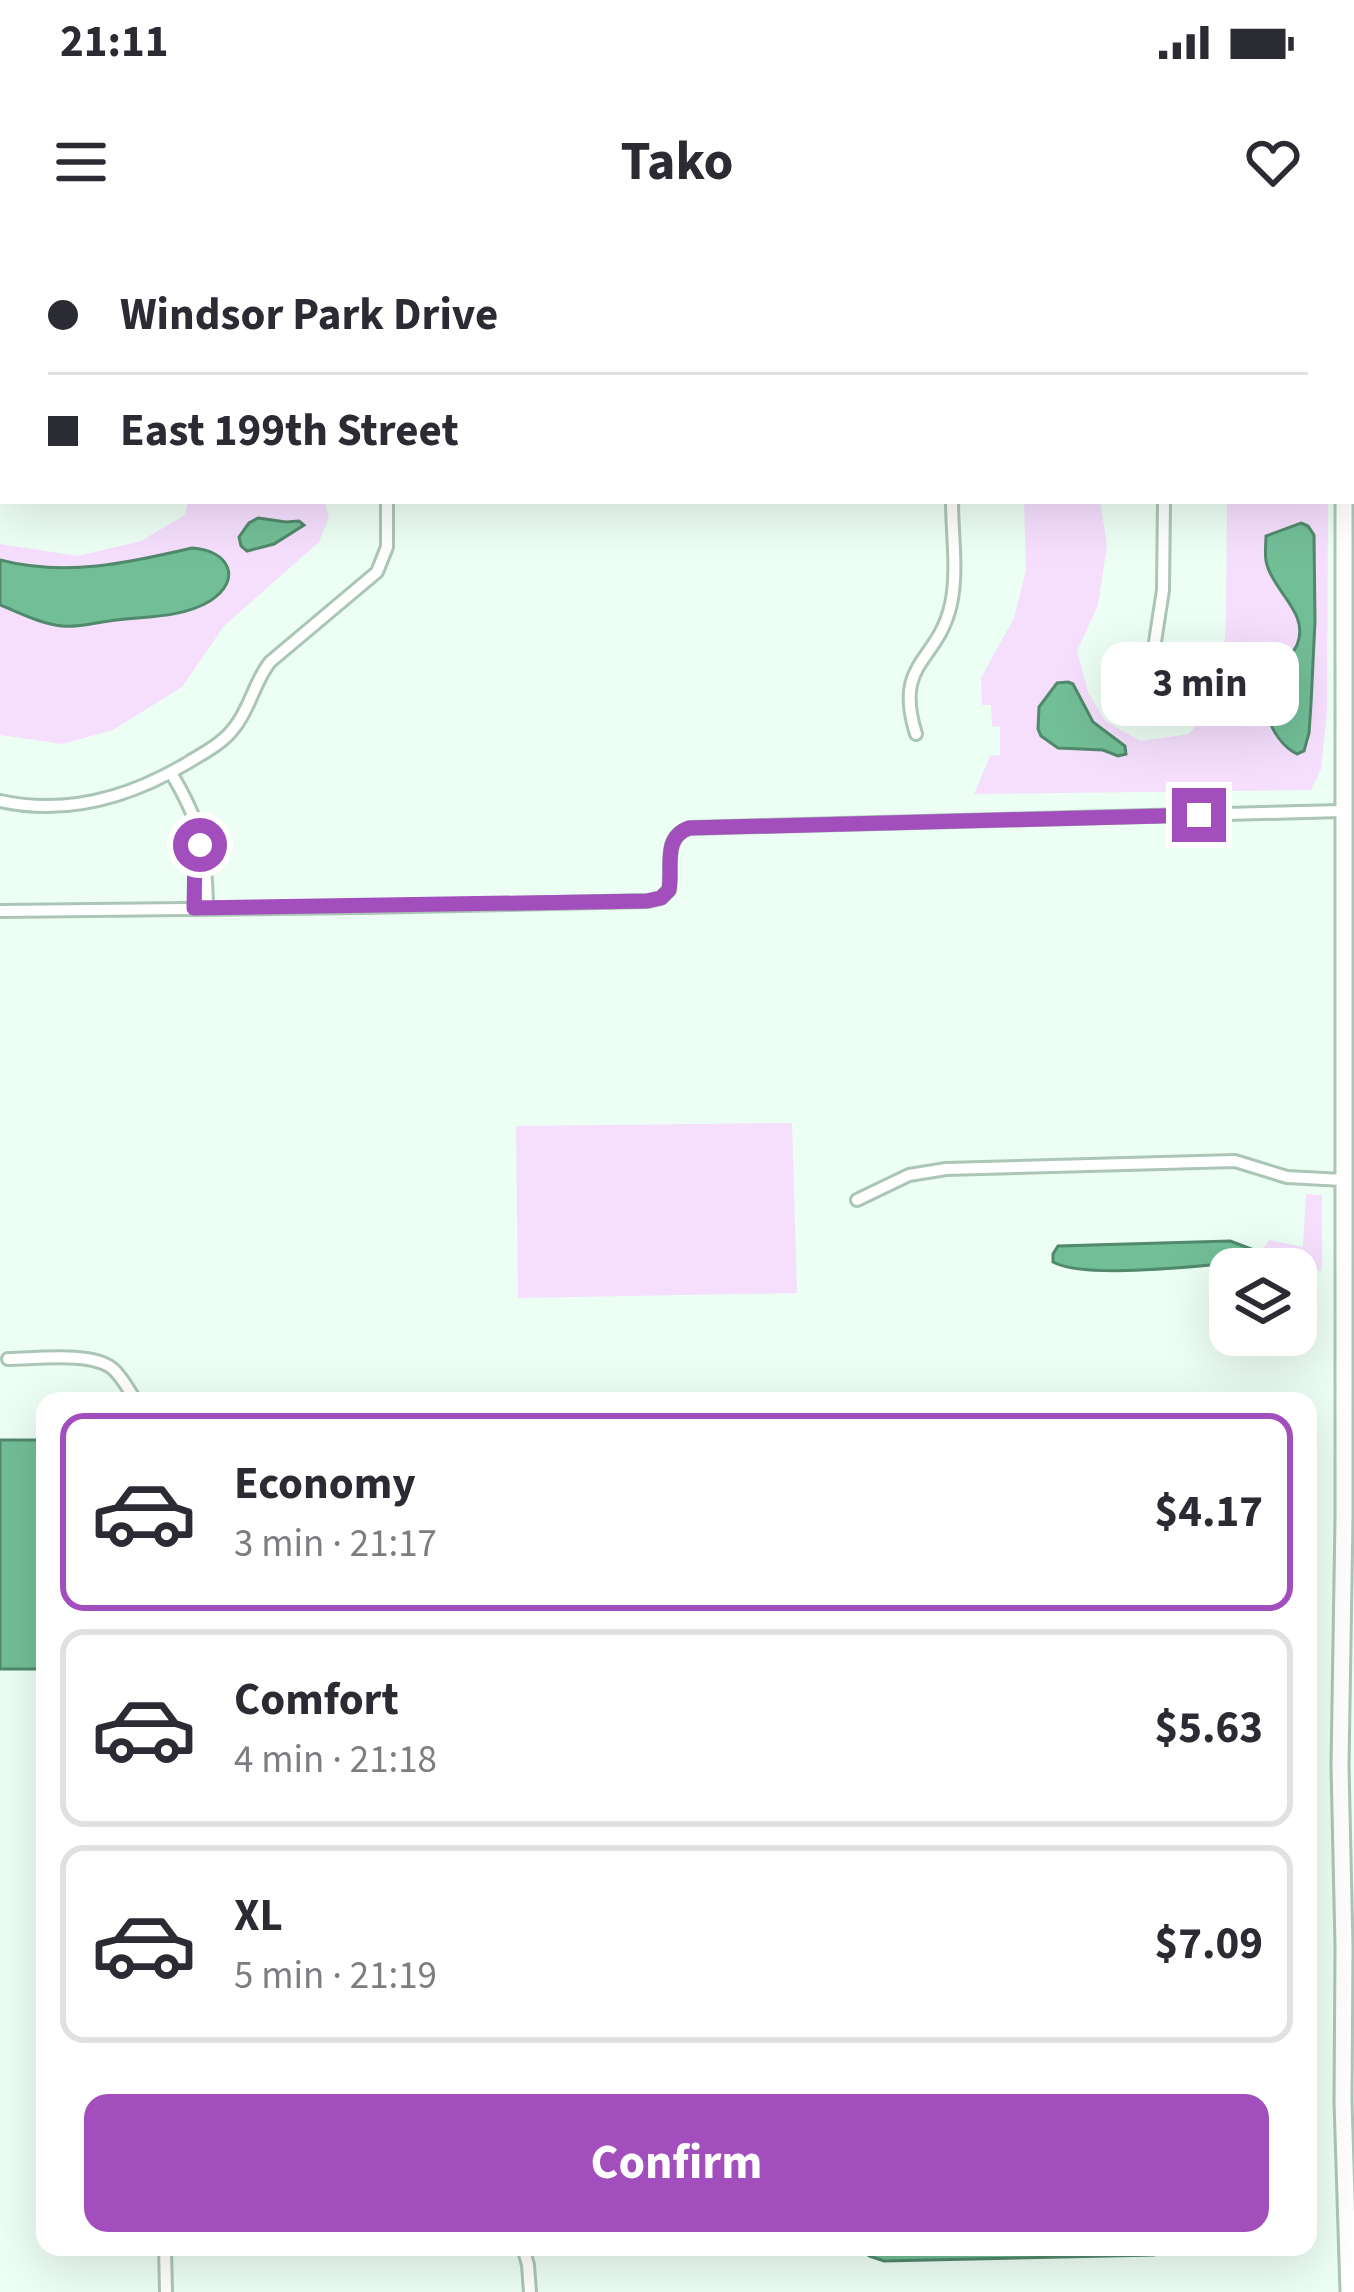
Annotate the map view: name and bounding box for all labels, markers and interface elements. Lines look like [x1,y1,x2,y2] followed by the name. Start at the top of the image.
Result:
[60,10,169,74] text: 21:11
[620,124,734,201] text: Tako
[48,129,114,195] icon: menu
[1240,129,1306,195] icon: heart
[120,283,498,347] text: Windsor Park Drive
[120,399,459,463] text: East 199th Street
[1100,641,1298,725] callout: 3 min
[1153,656,1247,712] text: 3 min
[1172,788,1226,842] route end
[173,818,227,872] route start
[1209,1248,1317,1356] map controls
[1209,1248,1317,1356] button: layers
[234,1452,416,1516] text: Economy
[90,1458,198,1566] icon: car
[1154,1480,1263,1544] text: $4.17
[234,1516,437,1572] text: 3 min · 21:17
[234,1668,399,1732] text: Comfort
[90,1674,198,1782] icon: car
[1154,1696,1263,1760] text: $5.63
[234,1732,437,1788] text: 4 min · 21:18
[234,1884,283,1948] text: XL
[90,1890,198,1998] icon: car
[1154,1912,1263,1976] text: $7.09
[234,1948,437,2004] text: 5 min · 21:19
[84,2094,1269,2232] button: Confirm

